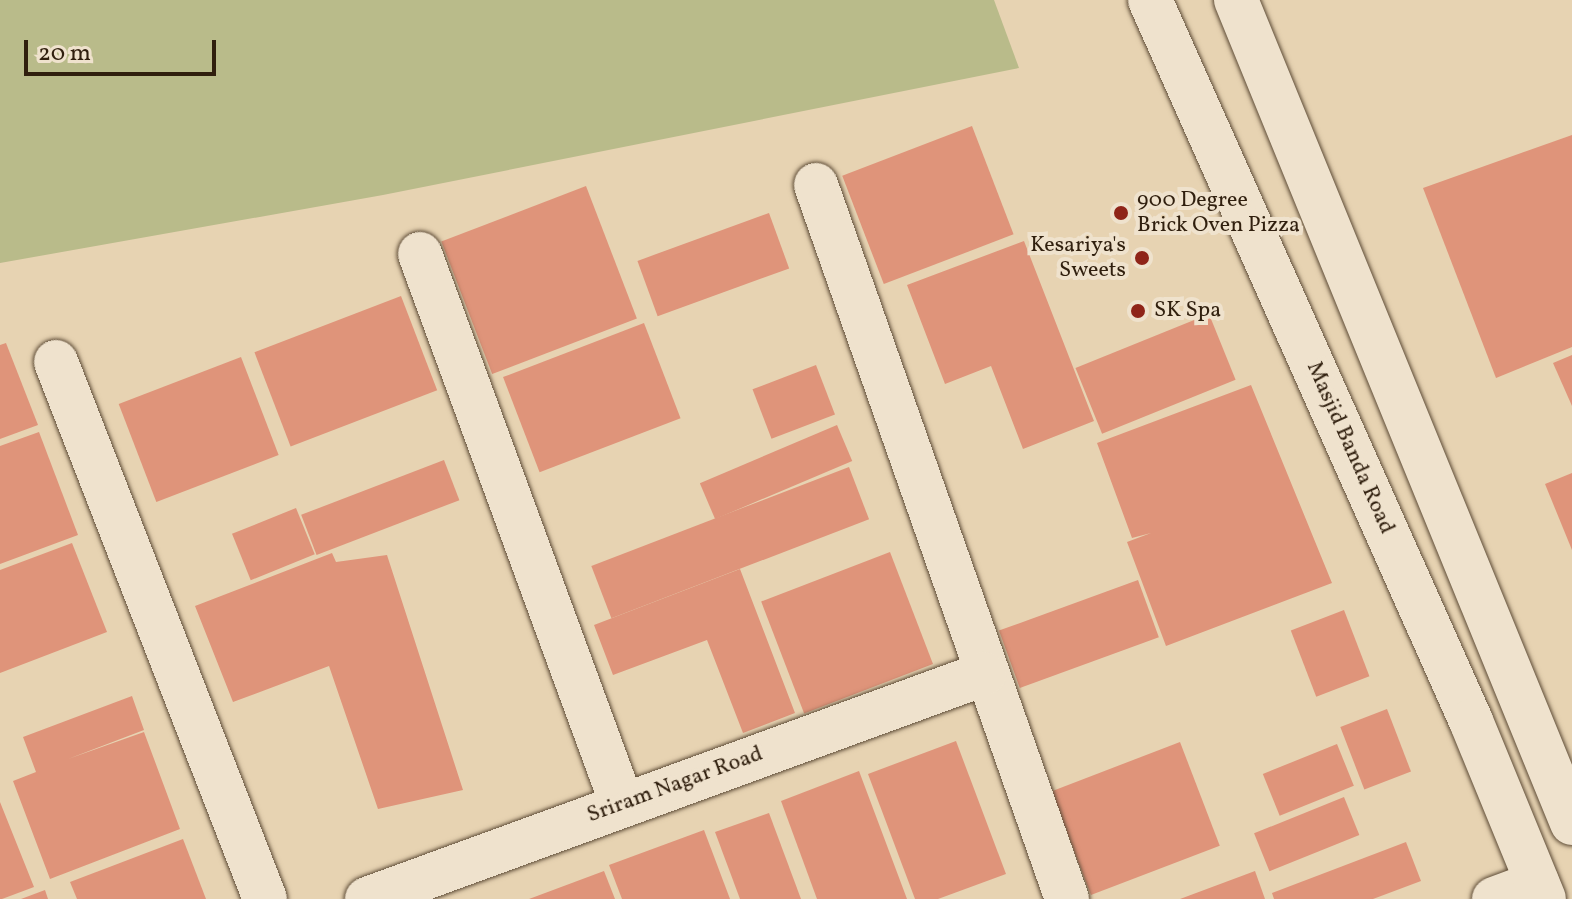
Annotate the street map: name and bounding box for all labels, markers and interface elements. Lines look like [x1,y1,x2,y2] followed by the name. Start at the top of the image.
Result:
[28,24,220,74] scale bar
[38,37,91,71] text: 20 m
[1137,187,1300,238] place label: 900 Degree Brick Oven Pizza
[1112,204,1130,222] marker: 900 Degree Brick Oven Pizza
[1030,232,1126,284] place label: Kesariya's Sweets
[1133,249,1151,267] marker: Kesariya's Sweets
[1154,298,1221,324] place label: SK Spa
[1129,302,1147,320] marker: SK Spa
[1300,358,1400,538] street label: Masjid Banda Road
[584,741,766,829] street label: Sriram Nagar Road

